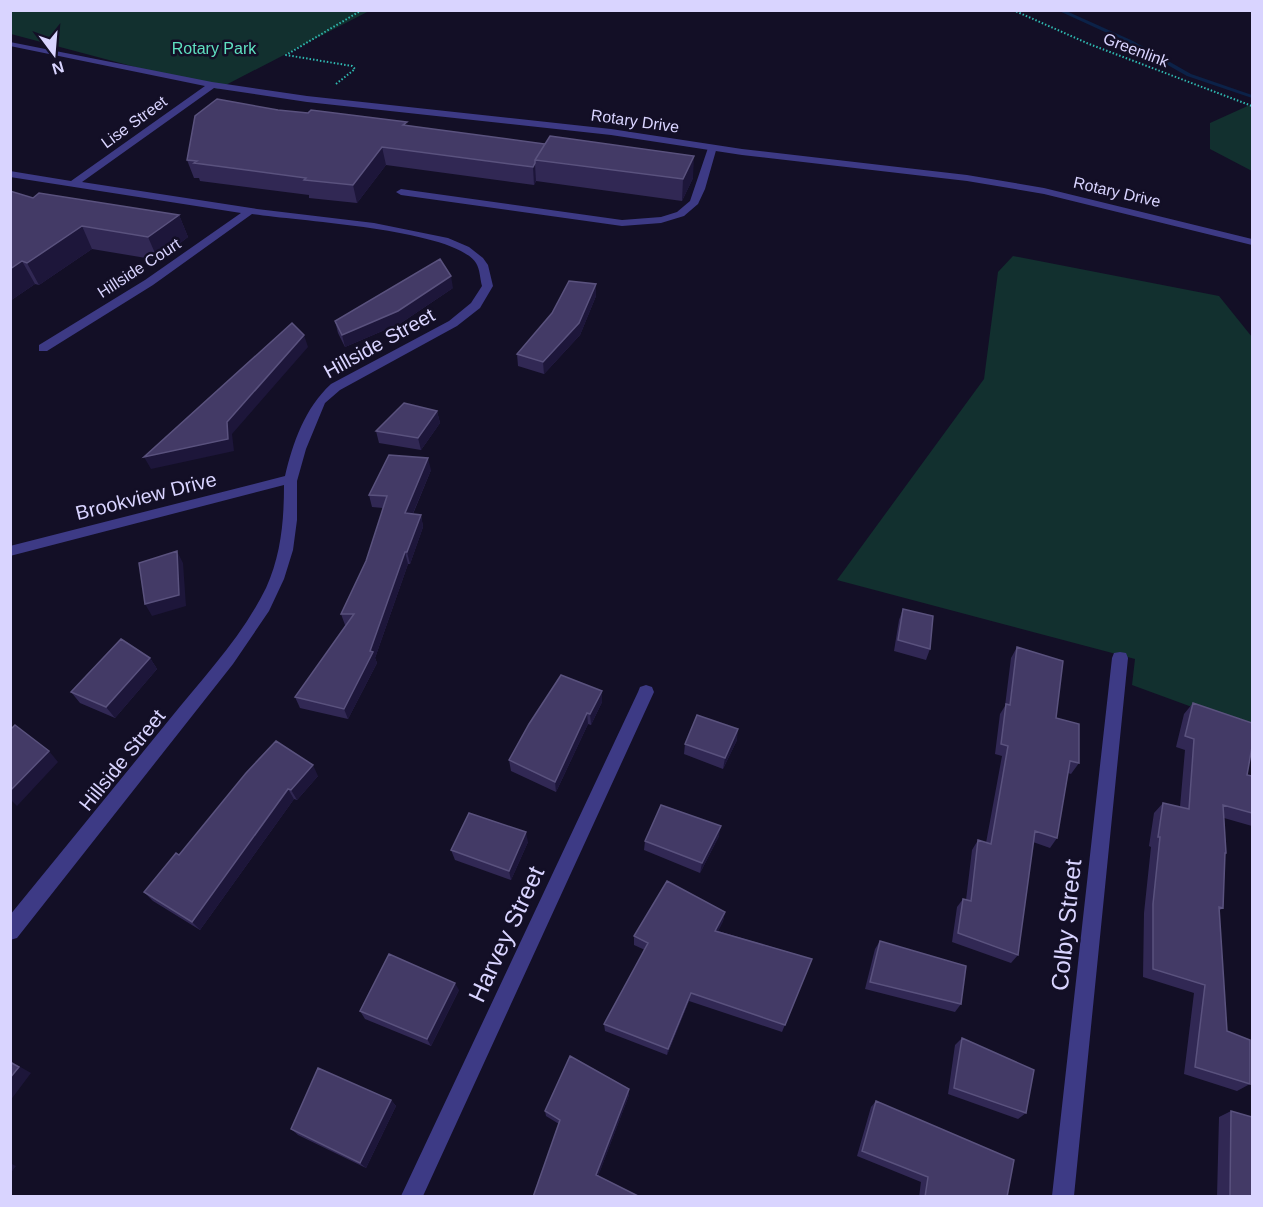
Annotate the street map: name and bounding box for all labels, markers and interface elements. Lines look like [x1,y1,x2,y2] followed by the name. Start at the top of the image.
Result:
[24,24,84,84] north arrow
[1101,30,1172,71] street label: Greenlink
[172,40,257,57] park label: Rotary Park
[50,58,66,78] text: N
[98,92,170,151] street label: Lise Street
[590,106,680,136] street label: Rotary Drive
[1072,174,1162,210] street label: Rotary Drive
[94,235,184,301] street label: Hillside Court
[320,303,439,383] street label: Hillside Street
[73,468,219,524] street label: Brookview Drive
[75,705,170,815] street label: Hillside Street
[1046,858,1086,992] street label: Colby Street
[463,862,549,1006] street label: Harvey Street

